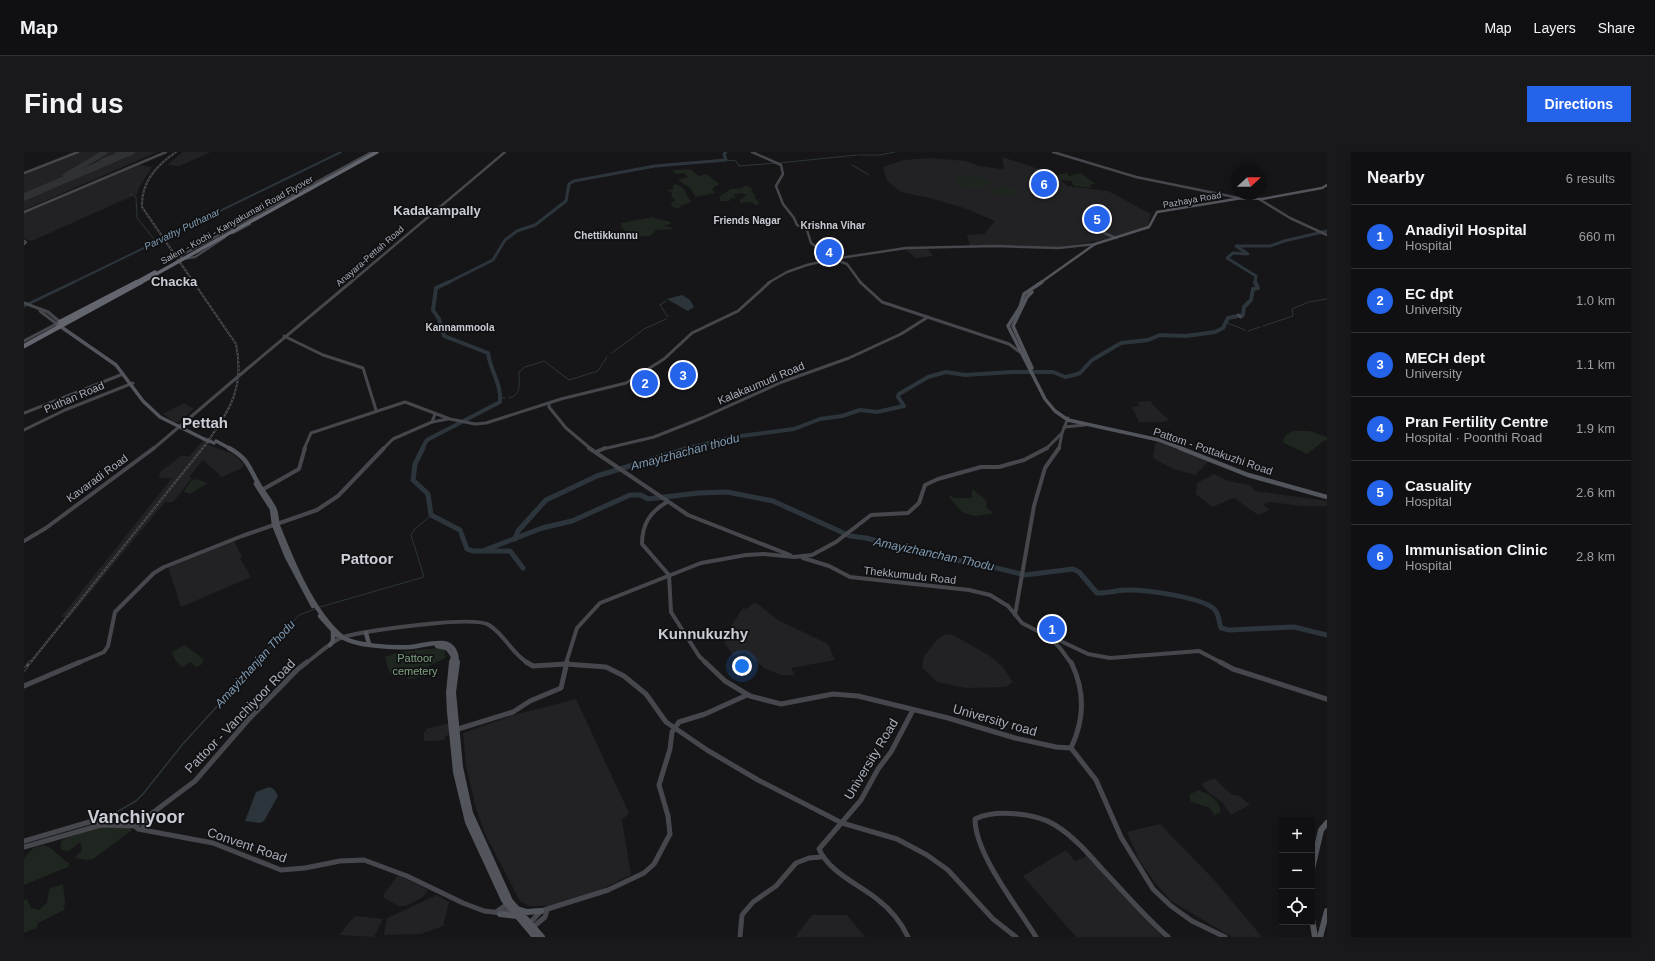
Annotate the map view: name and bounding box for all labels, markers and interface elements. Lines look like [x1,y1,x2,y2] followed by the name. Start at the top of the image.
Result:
[20,17,58,38] text: Map
[1484,20,1512,36] text: Map
[1534,20,1576,36] text: Layers
[1598,20,1635,36] text: Share
[1527,86,1631,122] button: Directions
[24,88,124,119] text: Find us
[1231,164,1267,200] north arrow
[1367,168,1425,187] text: Nearby
[1031,169,1057,199] pin: 6
[1566,171,1615,186] text: 6 results
[159,174,315,266] street label: Salem - Kochi - Kanyakumari Road Flyover
[1162,190,1222,210] street label: Pazhaya Road
[393,203,481,218] district label: Kadakampally
[1084,204,1110,234] pin: 5
[142,206,222,252] water label: Parvathy Puthanar
[713,215,781,226] district label: Friends Nagar
[801,220,866,231] district label: Krishna Vihar
[1405,221,1527,238] text: Anadiyil Hospital
[334,224,406,288] street label: Anayara-Pettah Road
[1376,229,1384,244] text: 1
[1579,229,1615,244] text: 660 m
[574,230,638,241] district label: Chettikkunnu
[816,237,842,267] pin: 4
[1405,238,1452,253] text: Hospital
[151,274,198,289] district label: Chacka
[1405,285,1453,302] text: EC dpt
[1376,293,1384,308] text: 2
[1576,293,1615,308] text: 1.0 km
[1405,302,1462,317] text: University
[426,322,495,333] district label: Kannammoola
[1405,349,1485,366] text: MECH dept
[1376,357,1384,372] text: 3
[1576,357,1615,372] text: 1.1 km
[716,359,806,407] street label: Kalakaumudi Road
[670,360,696,390] pin: 3
[1405,366,1462,381] text: University
[632,368,658,398] pin: 2
[42,379,106,415] street label: Puthan Road
[1405,413,1548,430] text: Pran Fertility Centre
[182,414,228,431] district label: Pettah
[1376,421,1384,436] text: 4
[1576,421,1615,436] text: 1.9 km
[1152,425,1274,477] street label: Pattom - Pottakuzhi Road
[1405,430,1542,445] text: Hospital · Poonthi Road
[628,431,741,474] water label: Amayizhachan thodu
[64,452,130,504] street label: Kavaradi Road
[1405,477,1472,494] text: Casuality
[1376,485,1384,500] text: 5
[1576,485,1615,500] text: 2.6 km
[1405,494,1452,509] text: Hospital
[872,534,996,574] water label: Amayizhanchan Thodu
[1405,541,1548,558] text: Immunisation Clinic
[1376,549,1384,564] text: 6
[1576,549,1615,564] text: 2.8 km
[341,550,393,567] district label: Pattoor
[1405,558,1452,573] text: Hospital
[863,564,957,586] street label: Thekkumudu Road
[1039,614,1065,644] pin: 1
[211,617,298,711] water label: Amayizhanjan Thodu
[658,625,749,642] district label: Kunnukuzhy
[392,652,438,677] park label: Pattoor cemetery
[182,656,298,776] street label: Pattoor - Vanchiyoor Road
[732,656,752,676] your location
[951,701,1039,739] street label: University road
[841,716,901,802] street label: University Road
[87,807,185,827] district label: Vanchiyoor
[1279,817,1315,925] map controls
[1279,817,1315,853] button: +
[205,824,289,866] street label: Convent Road
[1279,853,1315,889] button: −
[1279,889,1315,925] button: locate

